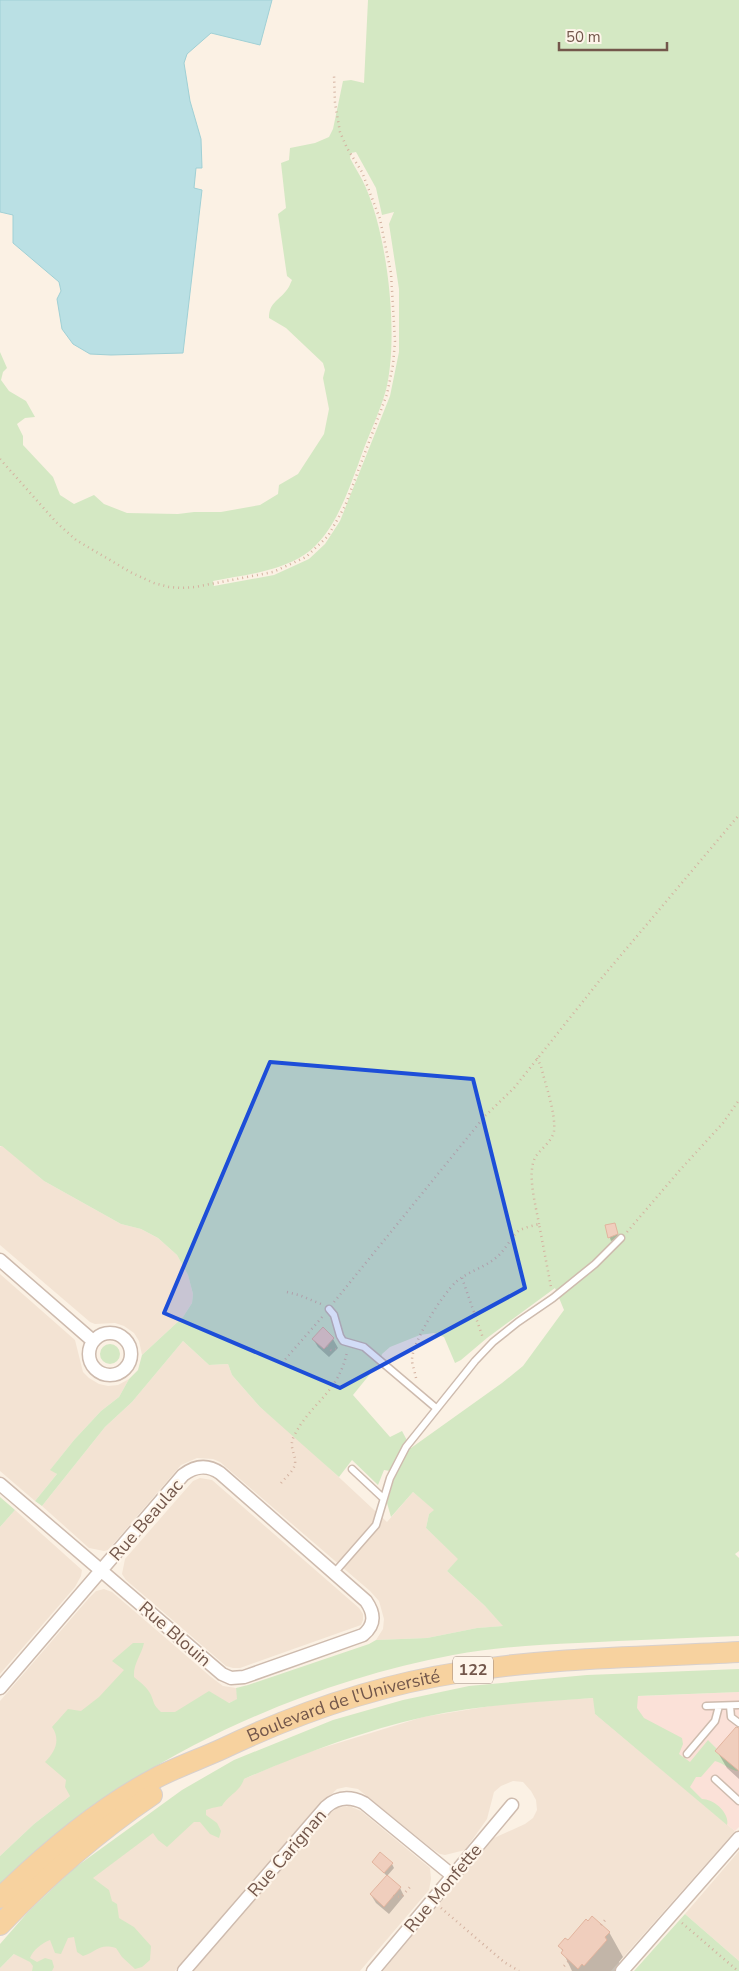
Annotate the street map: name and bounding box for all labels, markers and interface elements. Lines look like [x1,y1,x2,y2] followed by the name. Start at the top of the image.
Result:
[559,20,666,52] scale bar
[566,27,601,47] text: 50 m
[104,1474,188,1566] street label: Rue Beaulac
[134,1596,216,1672] street label: Rue Blouin
[453,1656,493,1684] road number: 122
[243,1664,442,1748] street label: Boulevard de l'Université
[242,1804,332,1902] street label: Rue Carignan
[399,1838,487,1938] street label: Rue Monfette

